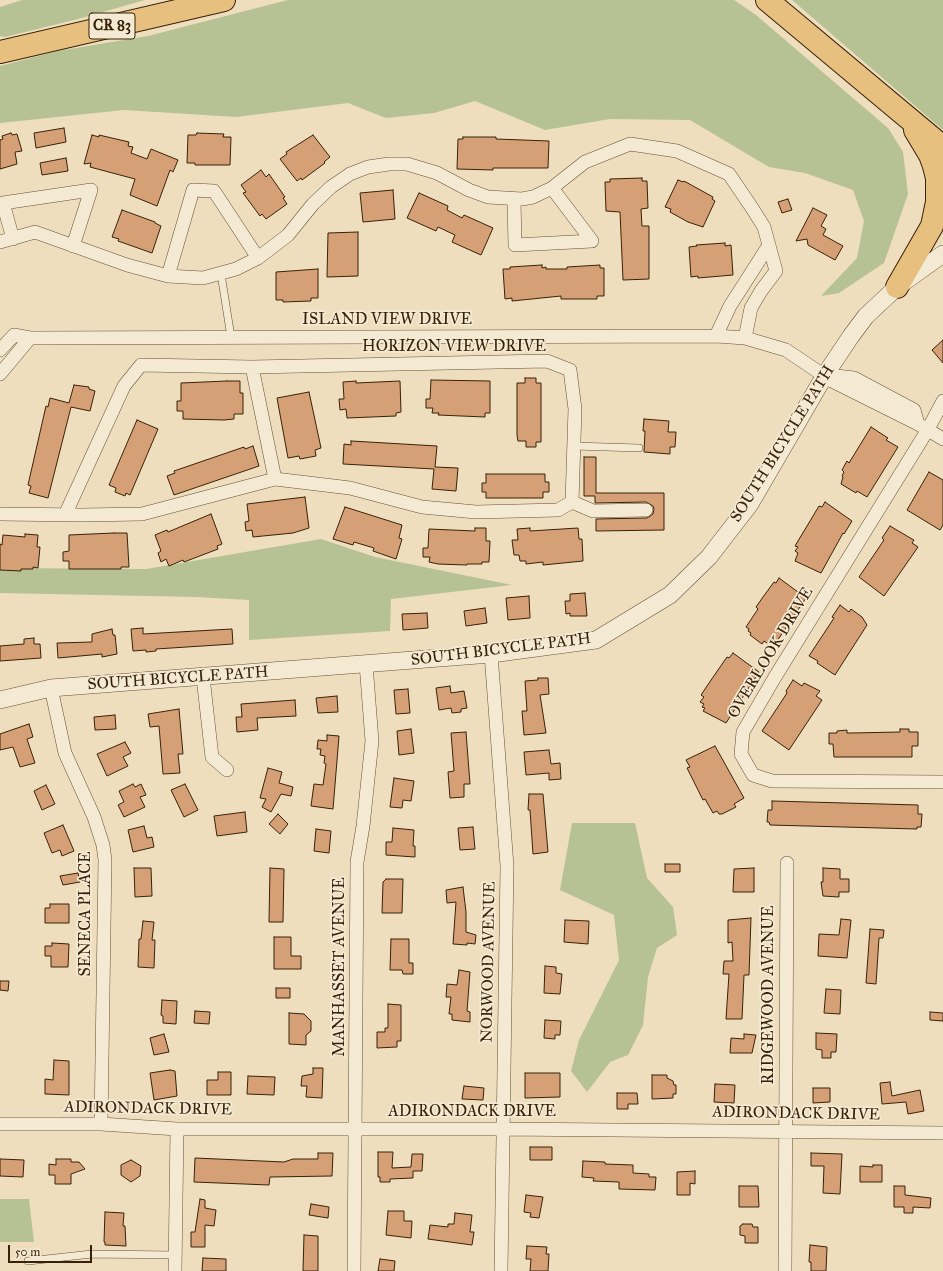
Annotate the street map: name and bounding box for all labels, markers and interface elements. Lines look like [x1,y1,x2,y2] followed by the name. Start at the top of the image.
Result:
[89,13,135,39] road number: CR 83
[302,310,472,330] street label: ISLAND VIEW DRIVE
[362,337,546,357] street label: HORIZON VIEW DRIVE
[727,362,839,526] street label: SOUTH BICYCLE PATH
[724,584,818,722] street label: OVERLOOK DRIVE
[410,629,592,671] street label: SOUTH BICYCLE PATH
[87,663,269,695] street label: SOUTH BICYCLE PATH
[76,851,96,977] street label: SENECA PLACE
[330,877,350,1057] street label: MANHASSET AVENUE
[478,881,500,1043] street label: NORWOOD AVENUE
[759,906,779,1084] street label: RIDGEWOOD AVENUE
[64,1098,232,1120] street label: ADIRONDACK DRIVE
[388,1102,556,1122] street label: ADIRONDACK DRIVE
[712,1103,880,1125] street label: ADIRONDACK DRIVE
[10,1237,94,1263] scale bar
[15,1245,40,1259] text: 50 m

